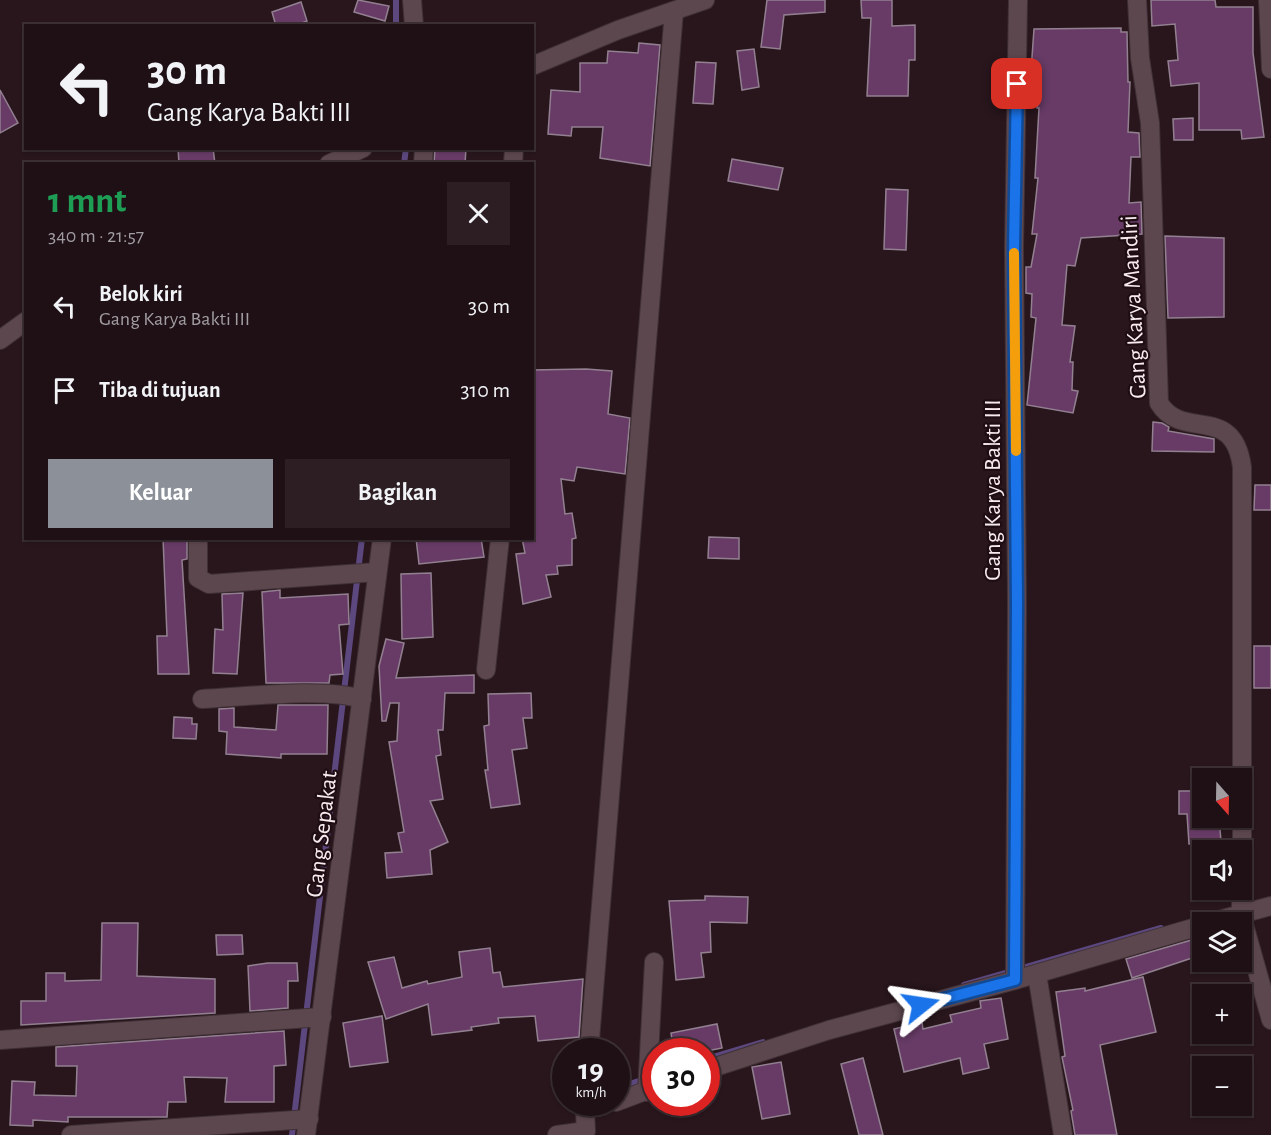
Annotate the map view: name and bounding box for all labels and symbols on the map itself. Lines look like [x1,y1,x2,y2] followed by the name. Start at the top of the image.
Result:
[991,58,1042,109] pin
[1117,215,1151,399] street label: Gang Karya Mandiri
[981,399,1005,581] street label: Gang Karya Bakti III
[1192,768,1252,828] north arrow
[302,769,342,899] street label: Gang Sepakat
[889,973,953,1037] position arrow
[642,1038,720,1116] speed limit sign: 30

